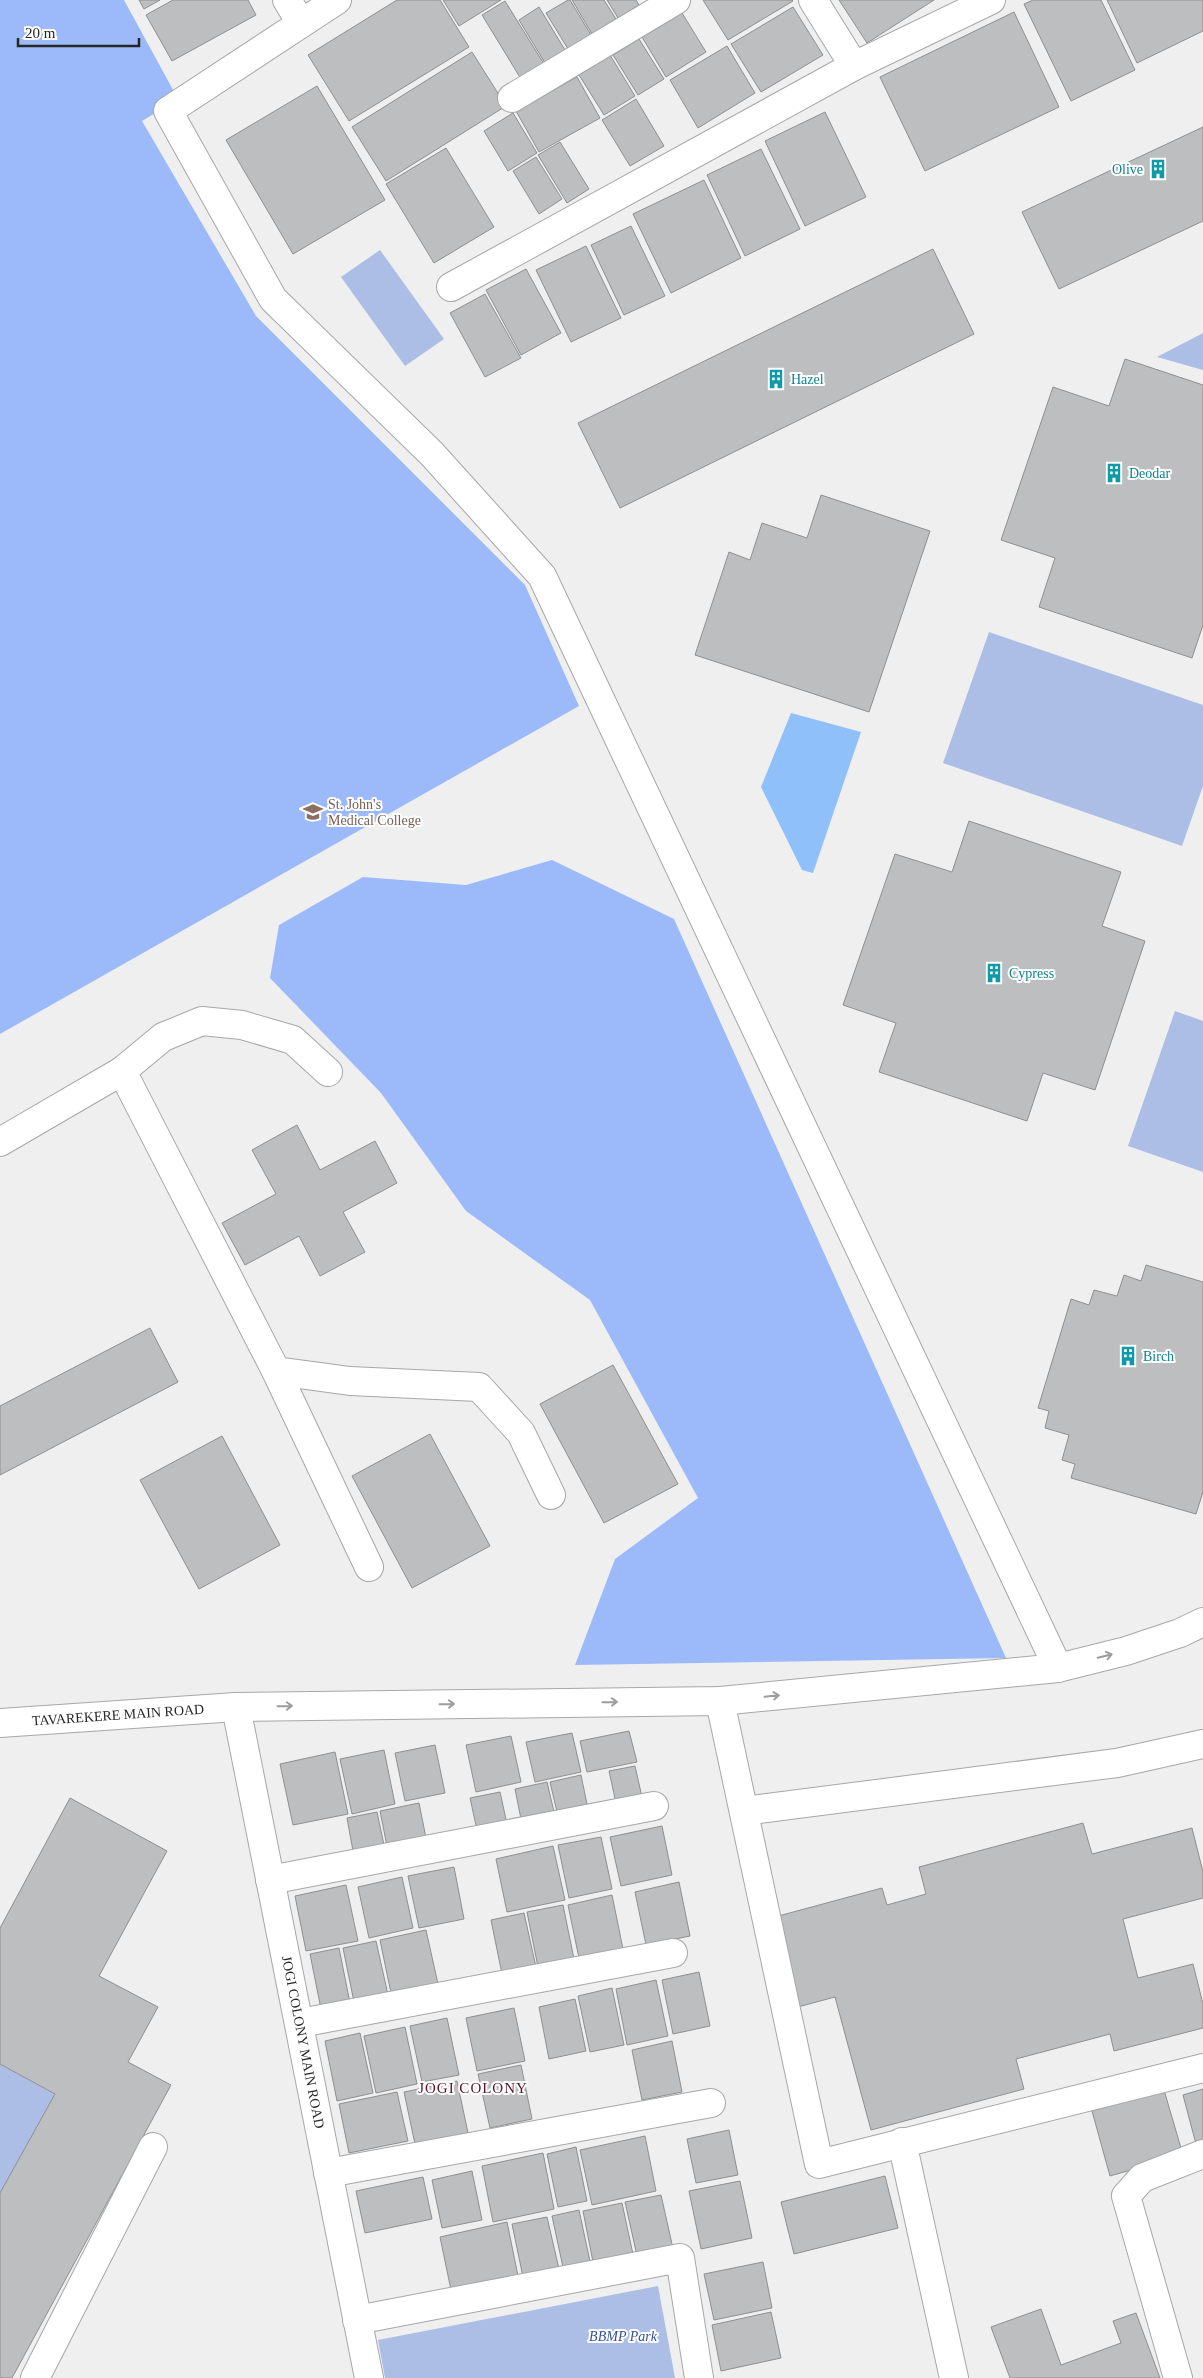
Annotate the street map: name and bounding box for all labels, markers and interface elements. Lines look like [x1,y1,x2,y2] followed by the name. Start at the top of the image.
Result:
[18,15,139,47] scale bar
[25,25,56,41] text: 20 m
[1147,158,1169,180] building icon: Olive
[1112,162,1143,177] place label: Olive
[765,368,787,390] building icon: Hazel
[791,372,824,387] place label: Hazel
[1103,462,1125,484] building icon: Deodar
[1129,466,1171,481] place label: Deodar
[328,797,421,828] place label: St. John's Medical College
[302,801,324,823] school or university icon: St. John's Medical College
[983,962,1005,984] building icon: Cypress
[1009,966,1054,981] place label: Cypress
[1117,1345,1139,1367] building icon: Birch
[1143,1349,1174,1364] place label: Birch
[1097,1651,1113,1660] one-way arrow
[764,1691,780,1701] one-way arrow
[601,1697,617,1707] one-way arrow
[438,1699,455,1709] one-way arrow
[31,1701,205,1729] street label: TAVAREKERE MAIN ROAD
[276,1701,292,1711] one-way arrow
[279,1954,327,2130] street label: JOGI COLONY MAIN ROAD
[418,2080,528,2096] district label: JOGI COLONY
[589,2329,658,2344] park label: BBMP Park

